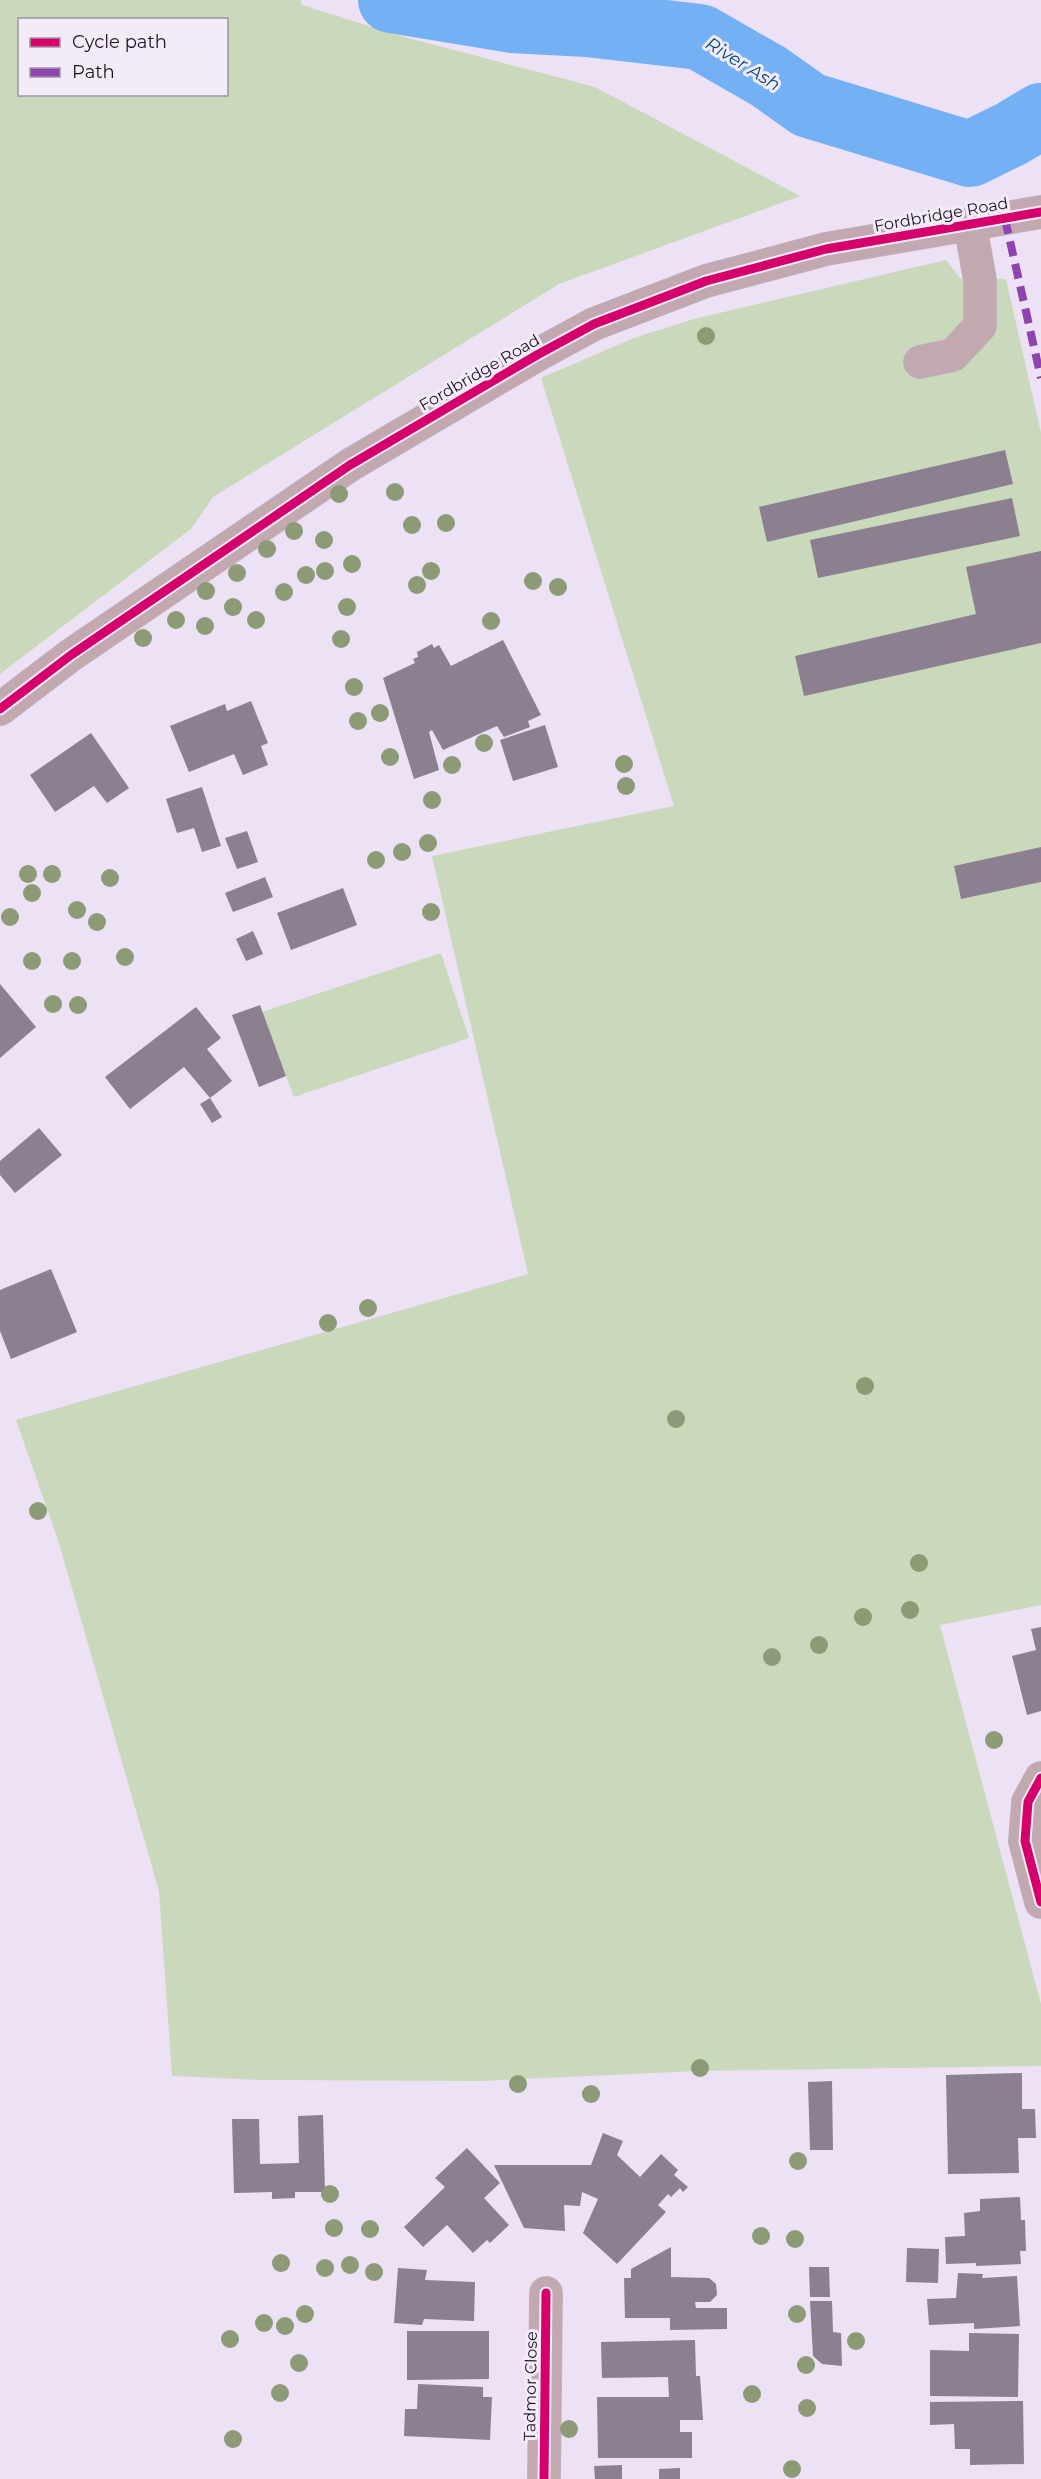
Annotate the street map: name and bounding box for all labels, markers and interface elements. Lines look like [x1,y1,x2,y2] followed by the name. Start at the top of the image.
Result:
[18,18,228,96] legend
[72,31,167,53] text: Cycle path
[702,32,784,96] water label: River Ash
[72,61,115,83] text: Path
[873,193,1010,236] street label: Fordbridge Road
[416,330,543,415] street label: Fordbridge Road
[520,2331,541,2441] street label: Tadmor Close

